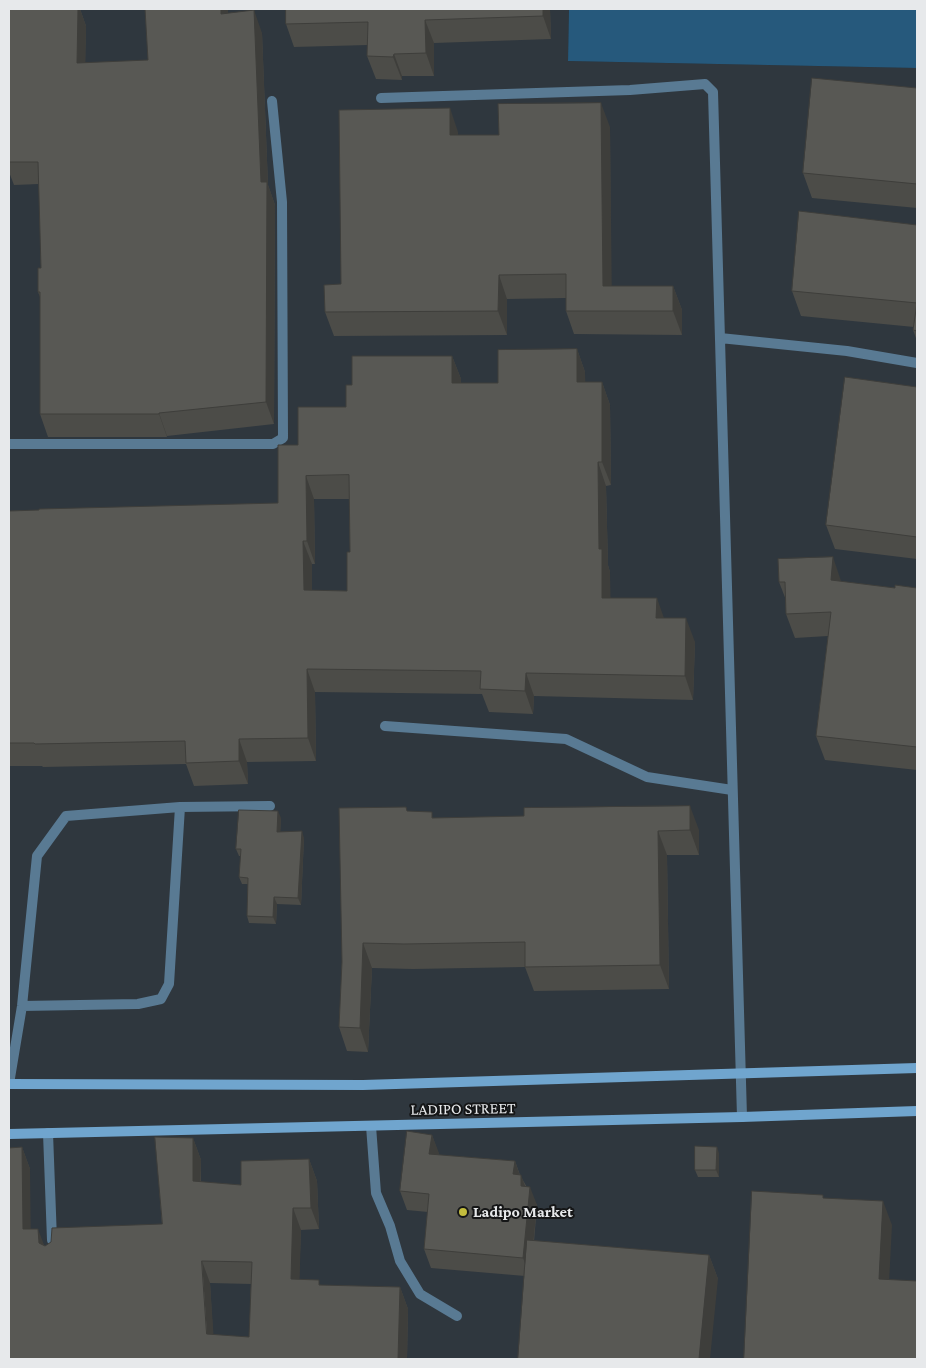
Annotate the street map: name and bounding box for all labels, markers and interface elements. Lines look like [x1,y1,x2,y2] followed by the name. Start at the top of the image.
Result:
[410,1098,516,1120] street label: LADIPO STREET
[473,1202,573,1222] place label: Ladipo Market
[457,1206,469,1218] marker: Ladipo Market

